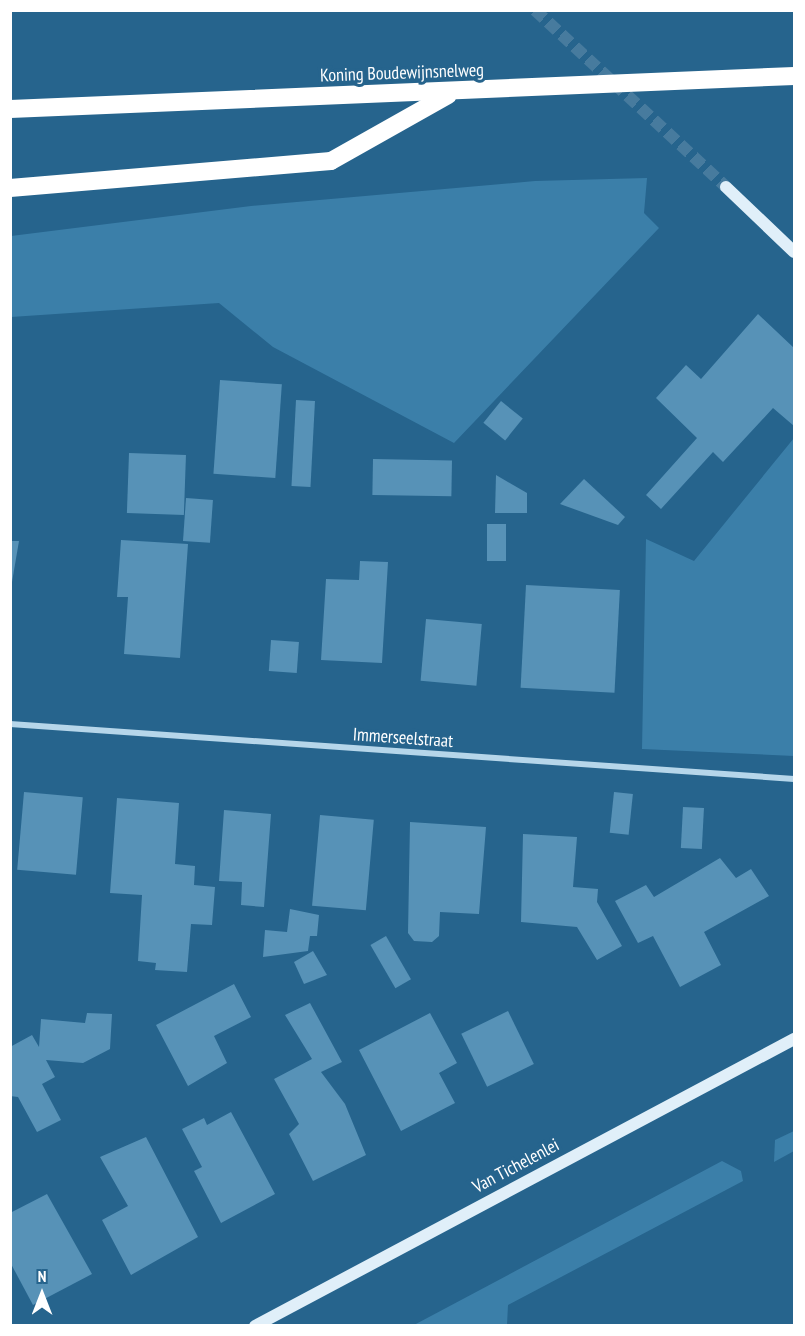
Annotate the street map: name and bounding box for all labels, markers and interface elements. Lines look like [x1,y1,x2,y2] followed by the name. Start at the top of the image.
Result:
[320,59,484,87] street label: Koning Boudewijnsnelweg
[352,724,454,752] street label: Immerseelstraat
[469,1134,563,1198] street label: Van Tichelenlei
[12,1264,72,1324] north arrow
[38,1266,46,1286] text: N

